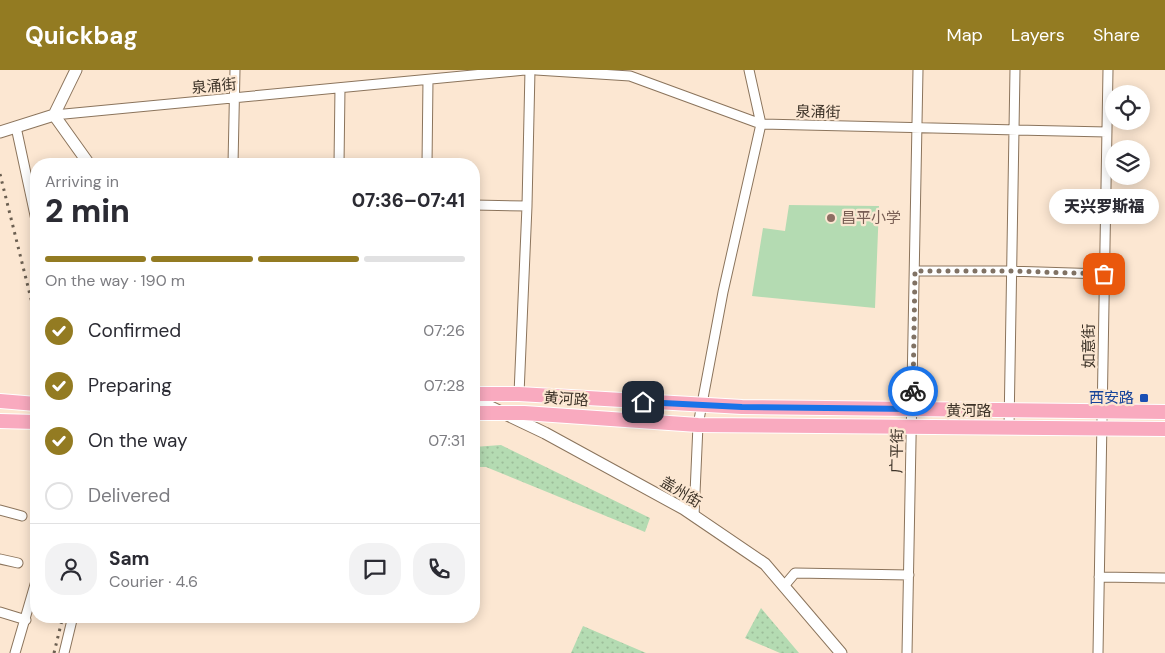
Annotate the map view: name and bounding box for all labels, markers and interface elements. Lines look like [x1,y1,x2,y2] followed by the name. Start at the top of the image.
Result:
[25,20,138,51] text: Quickbag
[947,23,983,47] text: Map
[1011,23,1065,47] text: Layers
[1093,23,1140,47] text: Share
[191,74,237,98] street label: 泉涌街
[1105,85,1150,185] map controls
[1105,85,1150,130] button: locate
[795,102,841,122] street label: 泉涌街
[1105,140,1150,185] button: layers
[45,171,119,192] text: Arriving in
[352,188,465,213] text: 07:36–07:41
[1049,189,1159,224] callout: 天兴罗斯福
[45,190,130,232] text: 2 min
[1064,196,1144,217] text: 天兴罗斯福
[841,208,901,228] place label: 昌平小学
[825,212,837,224] marker: 昌平小学
[1083,253,1125,295] pin
[1090,260,1118,288] icon: bag
[45,270,185,291] text: On the way · 190 m
[45,317,73,345] icon: check
[88,318,181,343] text: Confirmed
[423,320,465,341] text: 07:26
[1079,323,1099,369] street label: 如意街
[888,366,938,416] courier
[45,372,73,400] icon: check
[88,373,172,398] text: Preparing
[424,375,465,396] text: 07:28
[899,377,927,405] icon: bike
[622,381,664,423] pin
[543,387,589,411] street label: 黄河路
[629,388,657,416] icon: home
[1089,388,1134,408] place label: 西安路
[1138,392,1150,404] marker: 西安路
[946,401,992,421] street label: 黄河路
[45,427,73,455] icon: check
[88,428,188,453] text: On the way
[887,428,907,474] street label: 广平街
[428,430,465,451] text: 07:31
[657,472,705,512] street label: 盖州街
[88,483,170,508] text: Delivered
[45,543,97,595] button: person
[349,543,401,595] button: chat
[413,543,465,595] button: phone
[109,546,150,571] text: Sam
[109,571,198,592] text: Courier · 4.6

